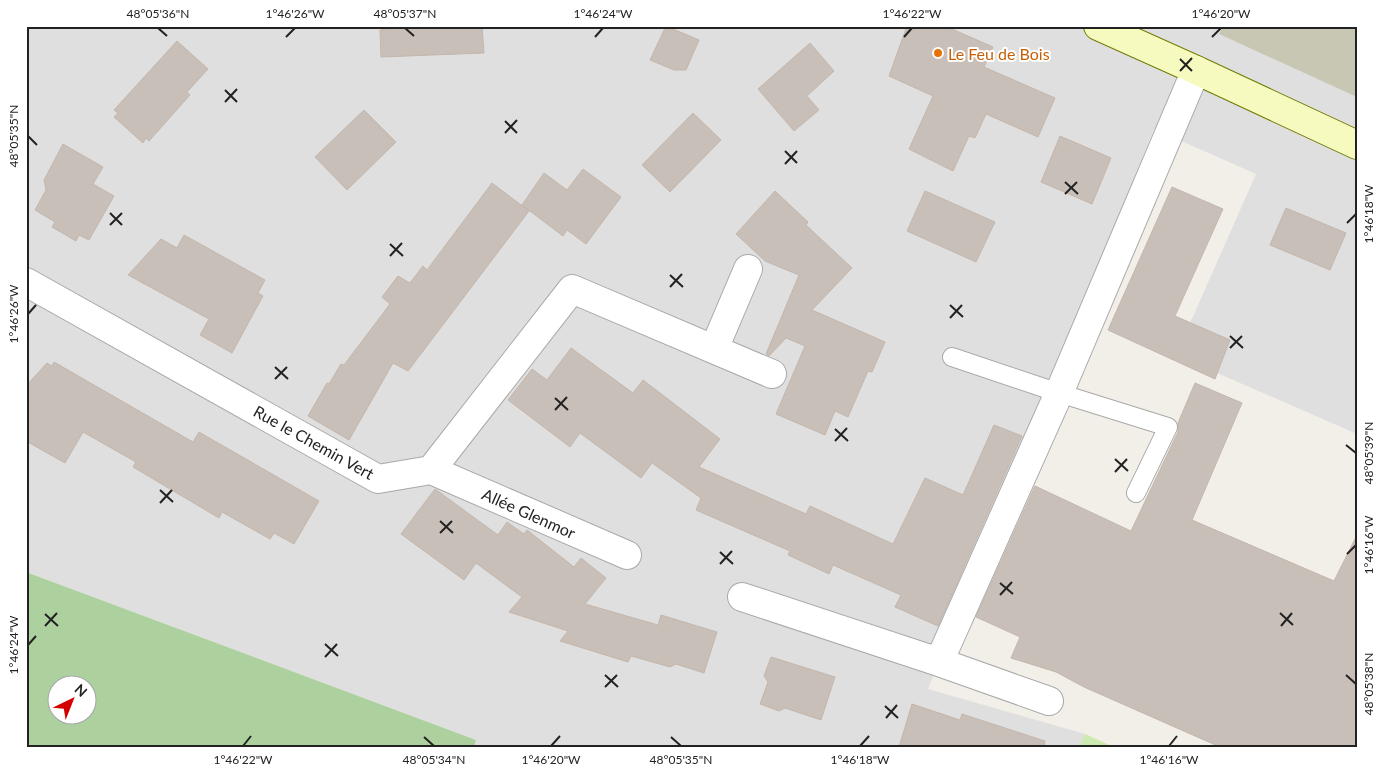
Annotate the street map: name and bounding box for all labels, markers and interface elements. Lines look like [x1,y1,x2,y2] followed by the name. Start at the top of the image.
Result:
[127,6,189,21] text: 48°05'36"N
[265,6,325,21] text: 1°46'26"W
[374,6,436,21] text: 48°05'37"N
[573,6,633,21] text: 1°46'24"W
[882,6,942,21] text: 1°46'22"W
[1191,6,1251,21] text: 1°46'20"W
[948,44,1050,63] place label: Le Feu de Bois
[932,47,944,59] marker: Le Feu de Bois
[6,105,21,167] text: 48°05'35"N
[1361,184,1376,244] text: 1°46'18"W
[6,284,21,344] text: 1°46'26"W
[251,401,378,483] street label: Rue le Chemin Vert
[1361,422,1376,484] text: 48°05'39"N
[479,484,579,542] street label: Allée Glenmor
[1361,515,1376,575] text: 1°46'16"W
[6,615,21,675] text: 1°46'24"W
[1361,653,1376,715] text: 48°05'38"N
[48,676,98,726] north arrow
[71,680,91,700] text: N
[213,752,273,767] text: 1°46'22"W
[403,752,465,767] text: 48°05'34"N
[521,752,581,767] text: 1°46'20"W
[650,752,712,767] text: 48°05'35"N
[830,752,890,767] text: 1°46'18"W
[1139,752,1199,767] text: 1°46'16"W

